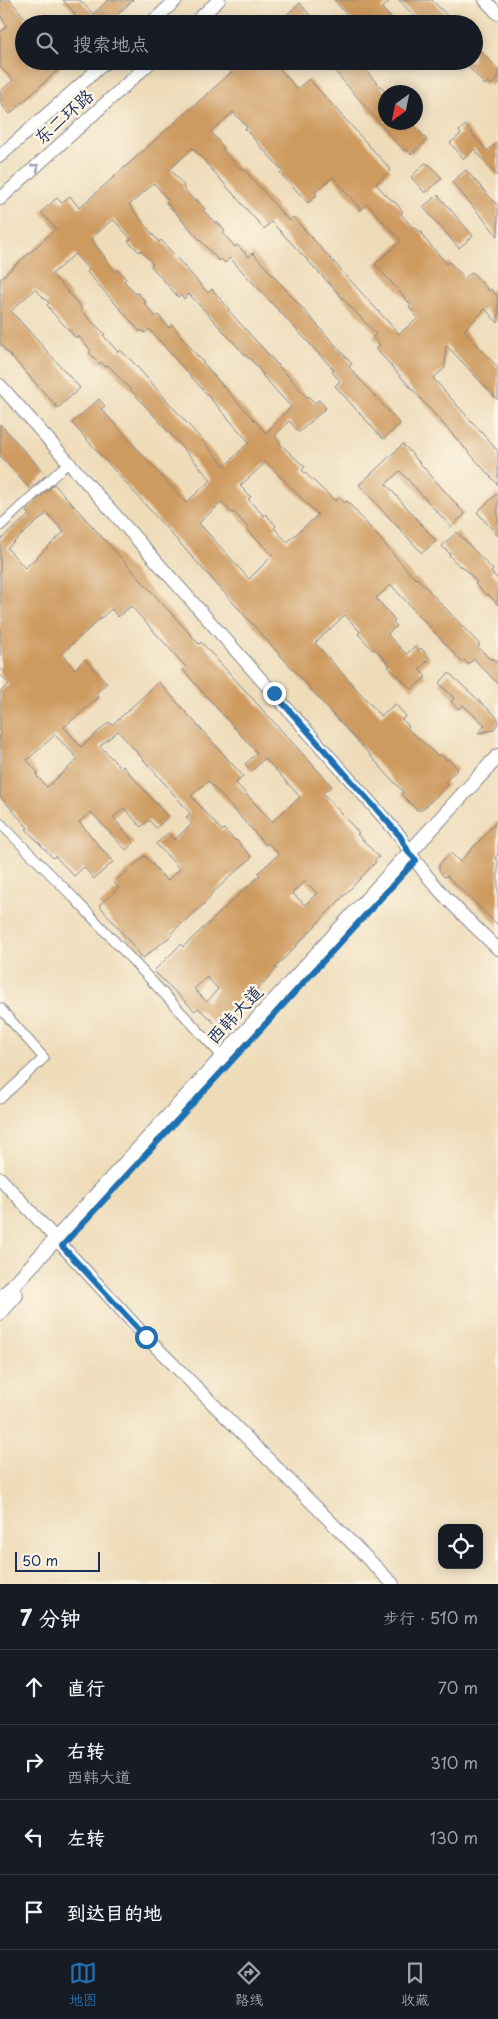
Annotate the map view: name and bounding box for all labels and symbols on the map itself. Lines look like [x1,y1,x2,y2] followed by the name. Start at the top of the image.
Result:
[27,82,99,150] street label: 东二环路
[378,85,423,130] north arrow
[31,164,40,173] one-way arrow
[263,682,286,705] route end
[199,978,268,1050] street label: 西韩大道
[135,1326,158,1349] route start
[15,1549,100,1572] scale bar

